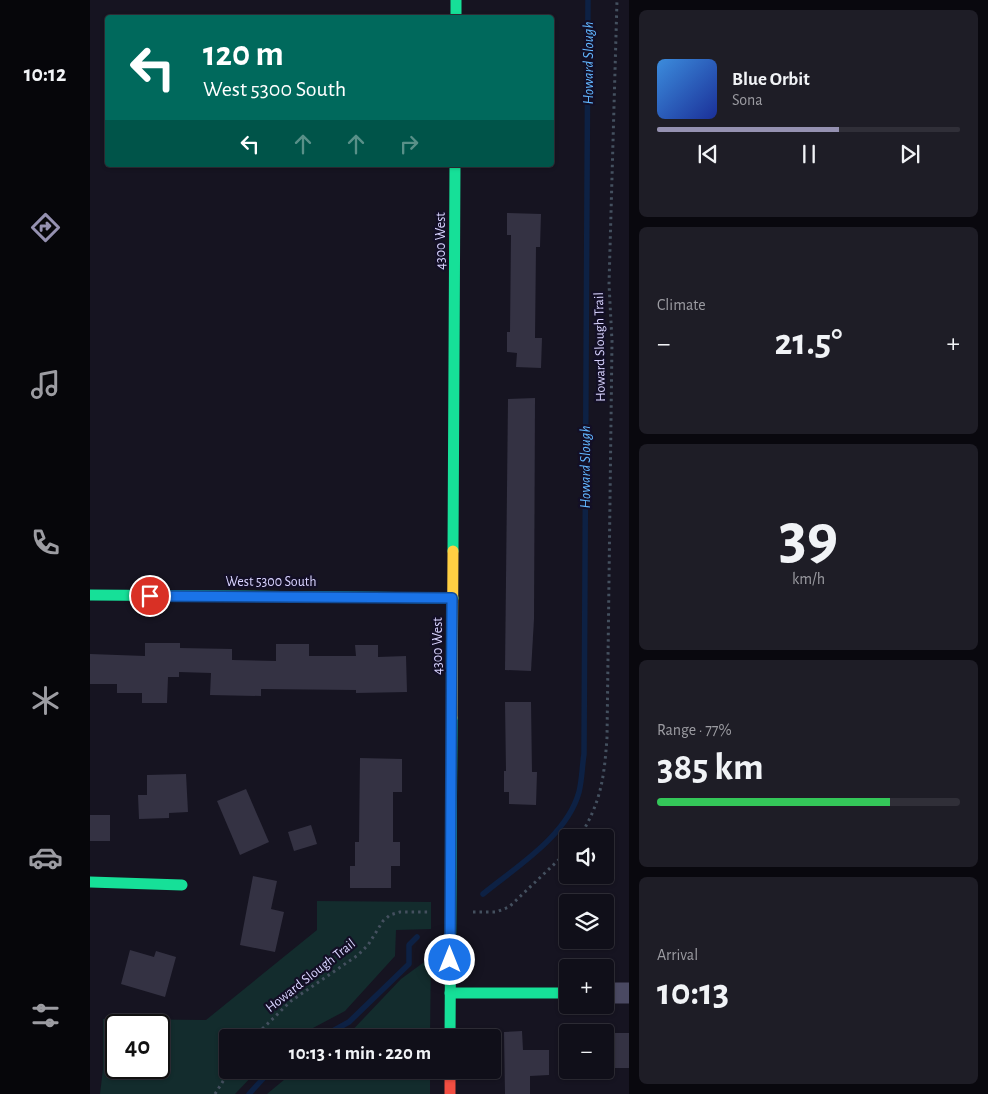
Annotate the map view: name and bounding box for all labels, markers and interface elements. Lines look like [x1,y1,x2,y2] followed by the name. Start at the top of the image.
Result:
[581,22,596,104] water label: Howard Slough
[120,35,185,100] icon: left
[203,37,284,72] text: 120 m
[24,63,66,85] text: 10:12
[732,70,810,89] text: Blue Orbit
[203,78,346,100] text: West 5300 South
[732,92,763,108] text: Sona
[236,130,264,158] icon: left
[289,130,317,158] icon: ahead
[342,130,370,158] icon: ahead
[395,130,423,158] icon: right
[694,140,722,168] icon: previous
[795,140,823,168] icon: pause
[896,140,924,168] icon: next
[28,210,63,245] icon: directions
[434,212,448,270] street label: 4300 West
[592,292,608,402] street label: Howard Slough Trail
[657,297,706,313] text: Climate
[775,324,842,362] text: 21.5°
[657,330,670,358] text: −
[947,330,960,358] text: +
[28,367,63,402] icon: music
[578,426,593,508] water label: Howard Slough
[779,505,838,570] text: 39
[28,525,63,560] icon: phone
[792,571,825,587] text: km/h
[129,575,171,617] pin
[225,575,317,589] street label: West 5300 South
[136,582,164,610] icon: arrive
[431,617,445,675] street label: 4300 West
[28,683,63,718] icon: climate
[657,722,732,738] text: Range · 77%
[657,749,764,787] text: 385 km
[559,829,614,1079] map controls
[559,829,614,884] button: sound
[28,840,63,875] icon: car
[559,894,614,949] button: layers
[423,933,475,985] position arrow
[263,937,358,1015] street label: Howard Slough Trail
[657,947,698,963] text: Arrival
[559,959,614,1014] button: +
[657,974,729,1012] text: 10:13
[28,998,63,1033] icon: filters
[105,1014,170,1079] speed limit sign: 40
[559,1024,614,1079] button: −
[289,1044,431,1063] text: 10:13 · 1 min · 220 m

